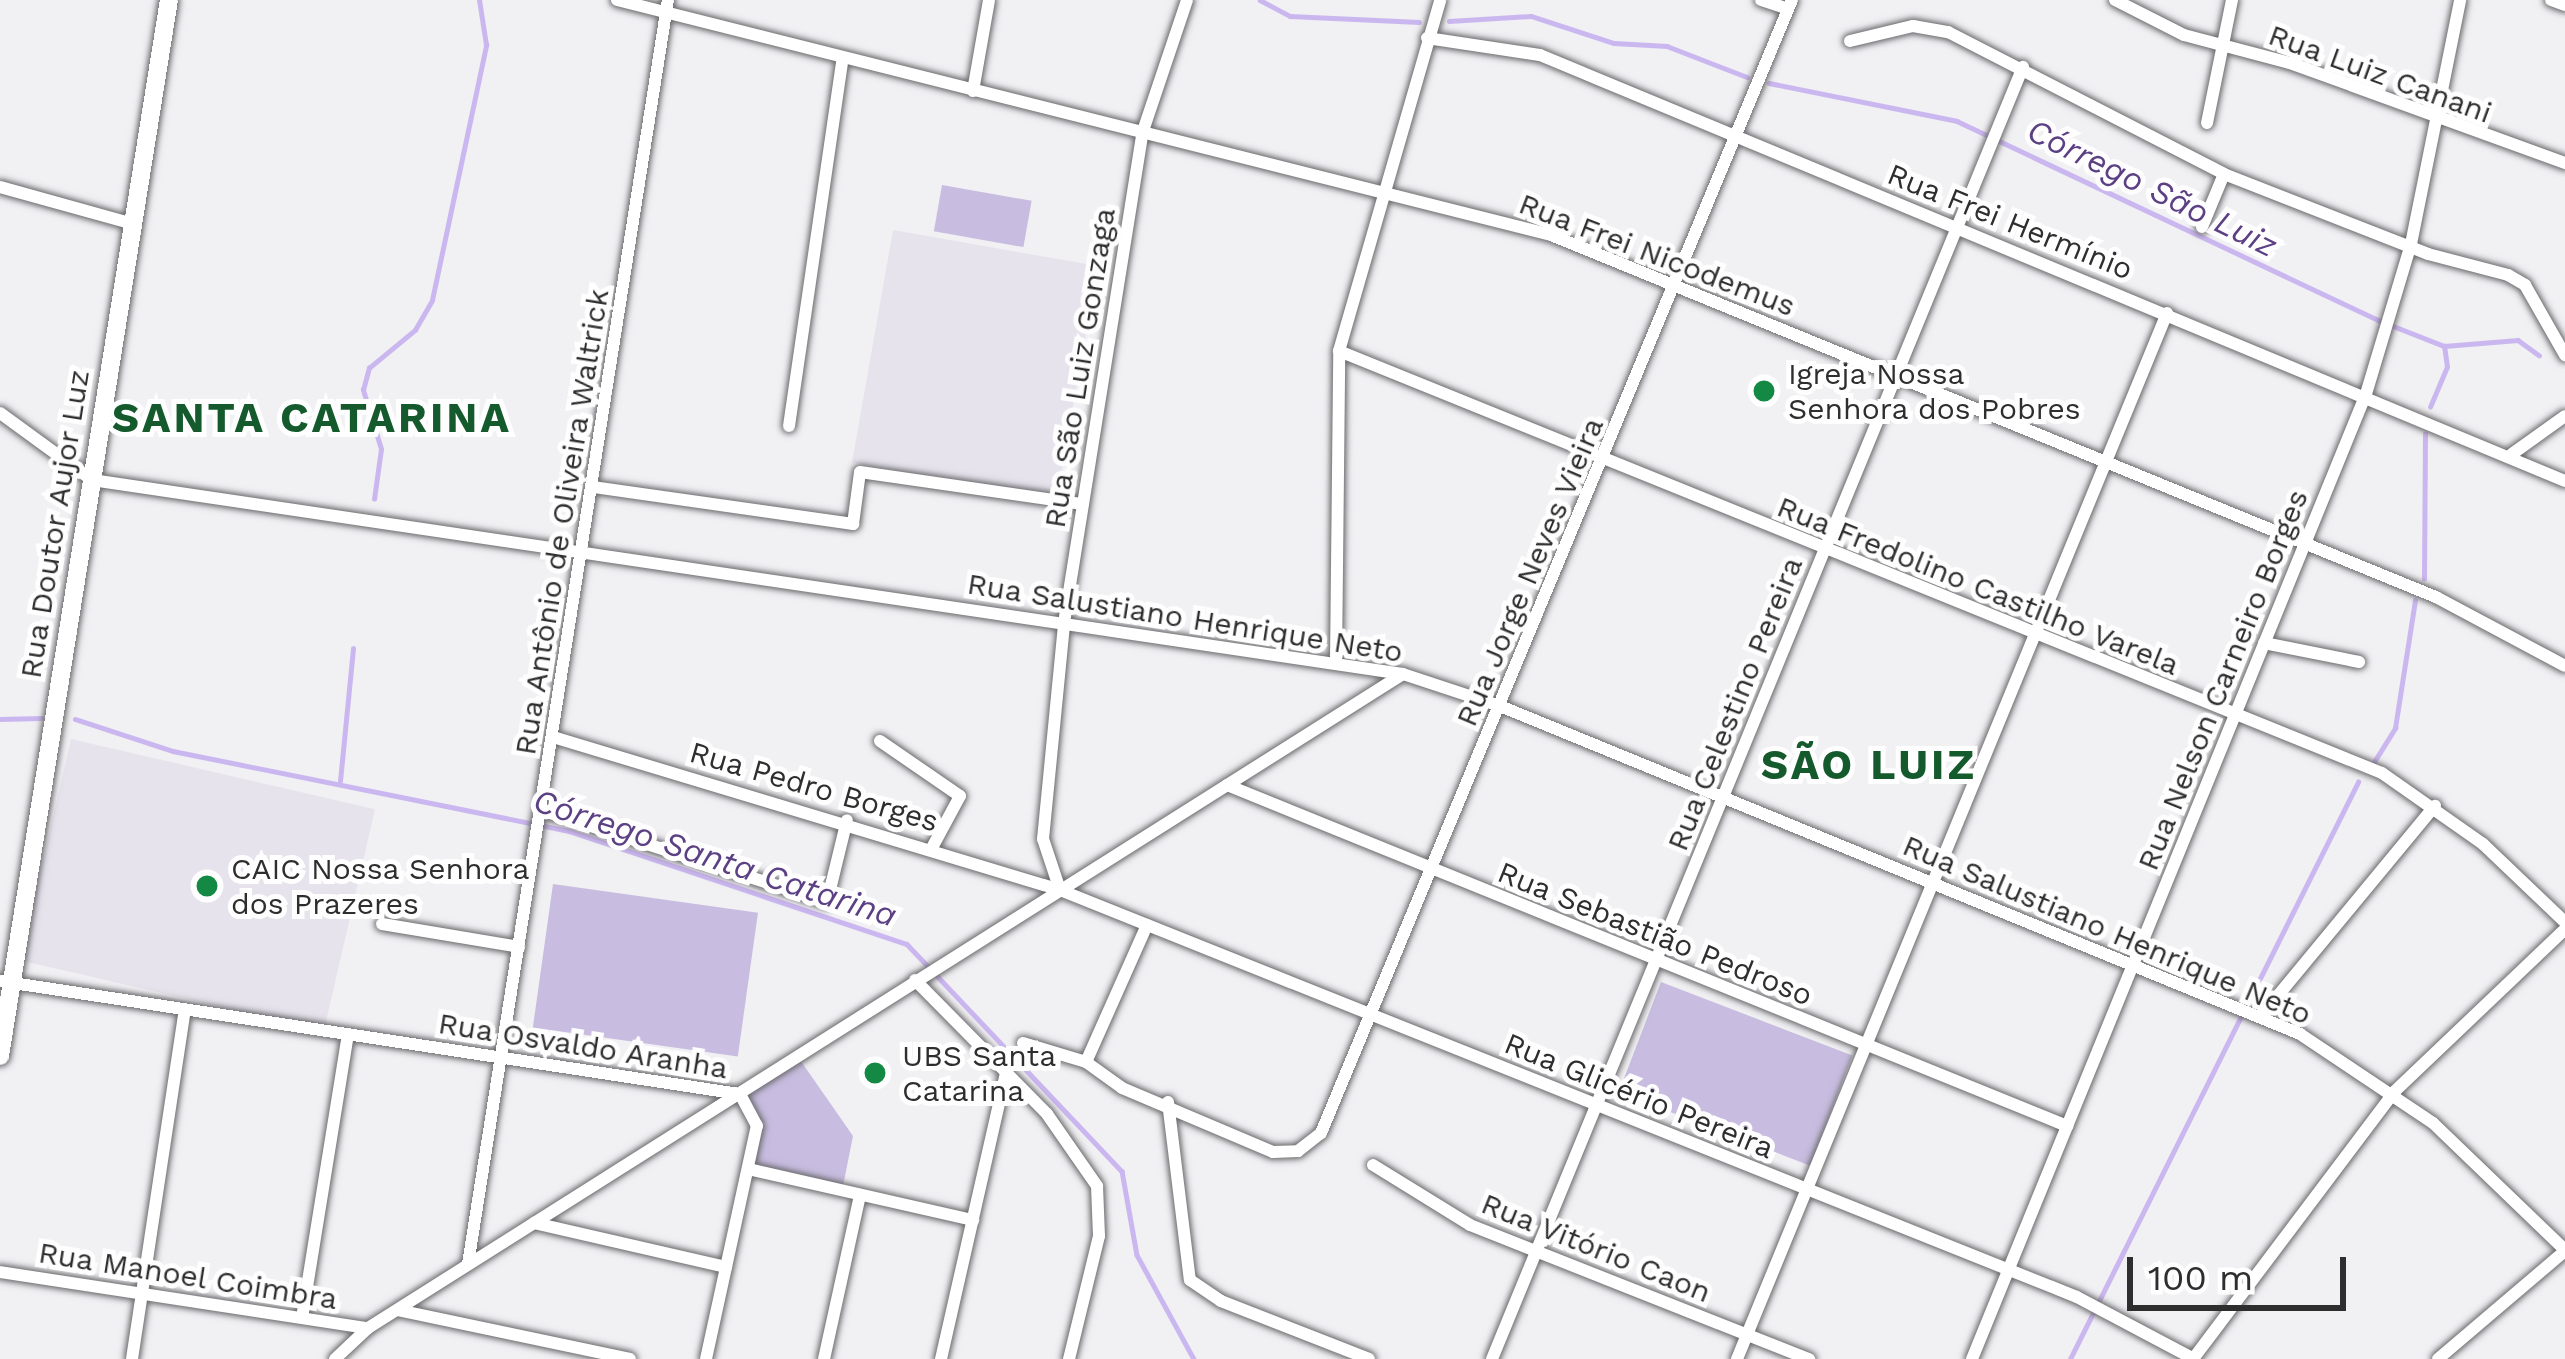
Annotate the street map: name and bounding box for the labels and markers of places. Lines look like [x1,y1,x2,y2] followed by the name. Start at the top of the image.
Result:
[1788,356,2081,427] place label: Igreja Nossa Senhora dos Pobres
[1751,378,1777,404] marker: Igreja Nossa Senhora dos Pobres
[231,851,530,922] place label: CAIC Nossa Senhora dos Prazeres
[194,873,220,899] marker: CAIC Nossa Senhora dos Prazeres
[902,1038,1056,1108] place label: UBS Santa Catarina
[859,1057,891,1089] marker: UBS Santa Catarina

